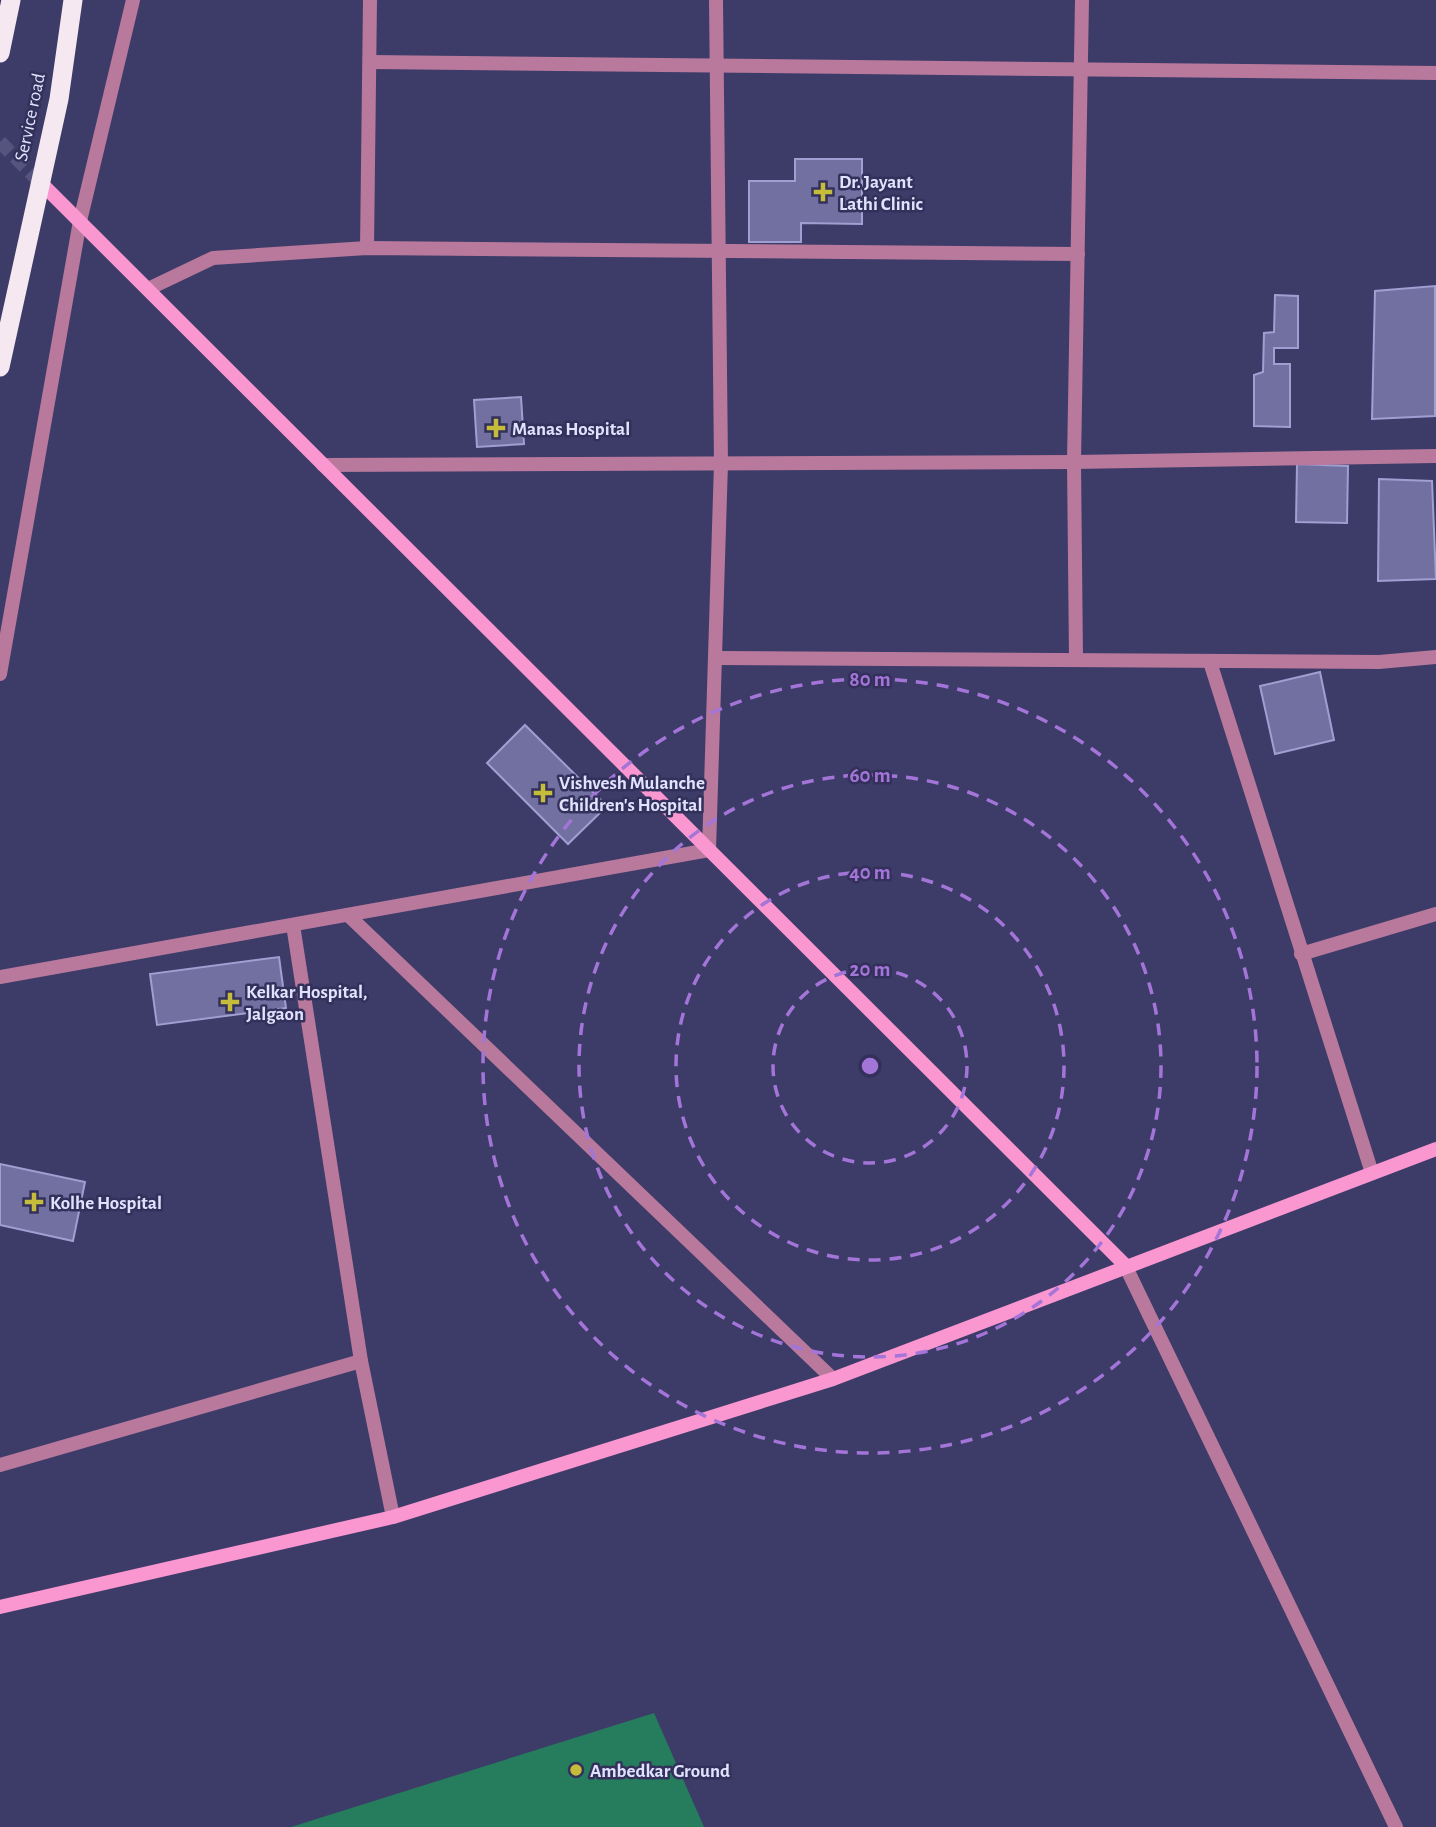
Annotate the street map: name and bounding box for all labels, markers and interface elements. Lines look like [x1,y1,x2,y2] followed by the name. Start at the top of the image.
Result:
[12,71,49,163] street label: Service road
[839,173,924,214] place label: Dr. Jayant Lathi Clinic
[813,182,833,202] marker: Dr. Jayant Lathi Clinic
[486,418,506,438] marker: Manas Hospital
[512,420,630,439] place label: Manas Hospital
[849,669,891,690] text: 80 m
[849,765,891,786] text: 60 m
[559,774,705,815] place label: Vishvesh Mulanche Children's Hospital
[533,783,553,803] marker: Vishvesh Mulanche Children's Hospital
[849,862,891,883] text: 40 m
[850,959,890,980] text: 20 m
[246,983,367,1024] place label: Kelkar Hospital, Jalgaon
[220,992,240,1012] marker: Kelkar Hospital, Jalgaon
[858,1054,882,1078] centre of rings
[24,1192,44,1212] marker: Kolhe Hospital
[50,1194,162,1213] place label: Kolhe Hospital
[568,1762,584,1778] marker: Ambedkar Ground
[590,1762,730,1781] place label: Ambedkar Ground

